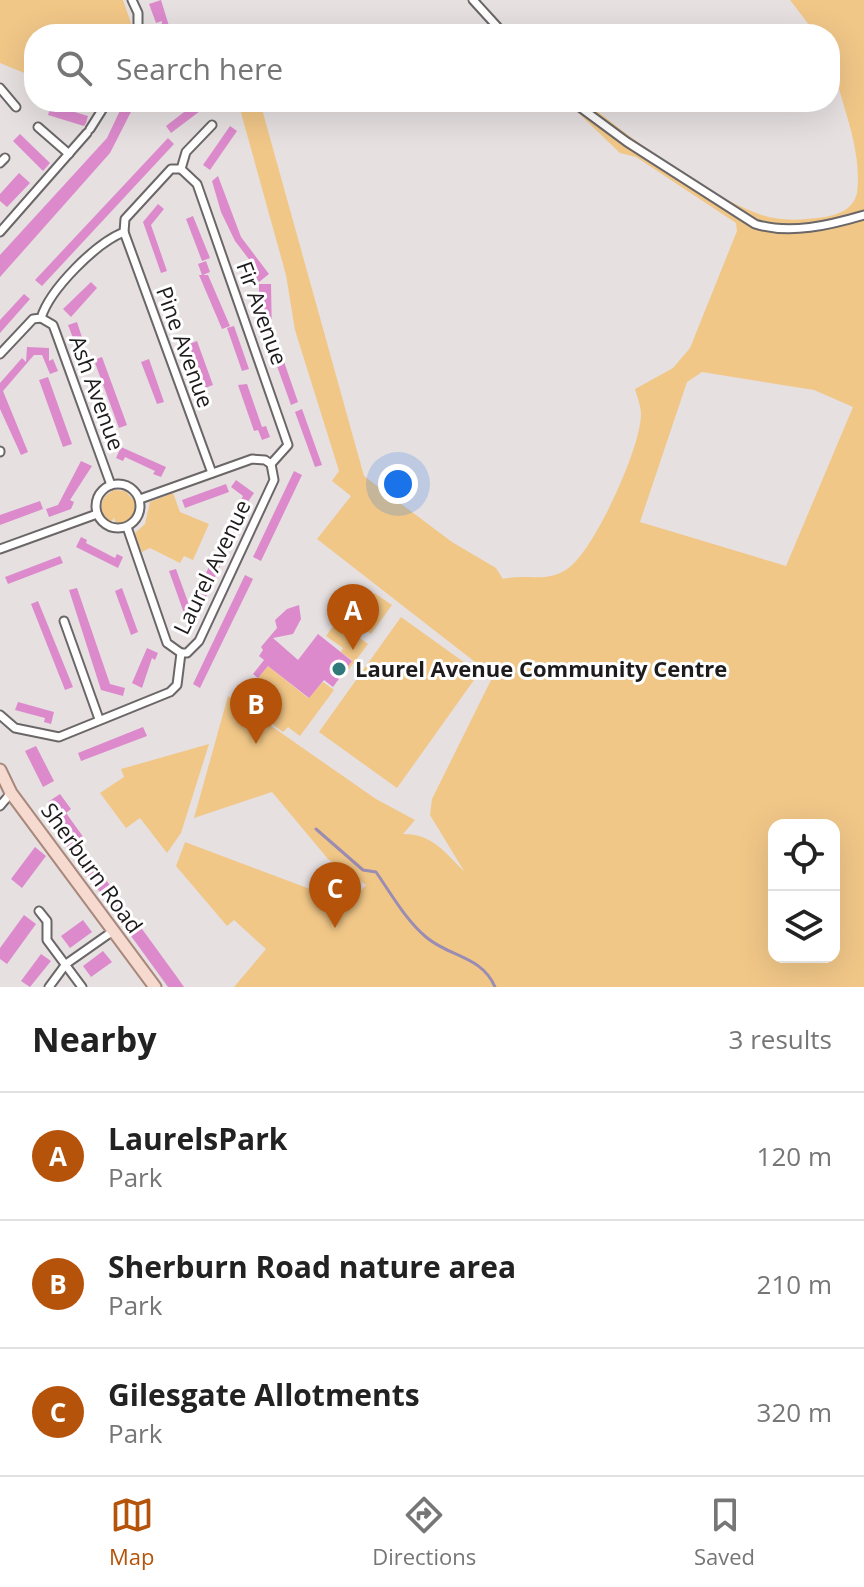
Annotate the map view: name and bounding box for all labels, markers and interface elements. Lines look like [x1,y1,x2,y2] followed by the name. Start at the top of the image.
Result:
[24,24,840,112] search box
[52,46,96,90] icon: search
[116,48,283,89] text: Search here
[230,257,296,369] street label: Fir Avenue
[150,282,222,411] street label: Pine Avenue
[63,331,133,454] street label: Ash Avenue
[378,464,418,504] your location
[166,494,257,639] street label: Laurel Avenue
[327,584,379,650] pin: A
[355,653,727,683] place label: Laurel Avenue Community Centre
[330,660,348,678] marker: Laurel Avenue Community Centre
[230,678,282,744] pin: B
[35,796,150,939] street label: Sherburn Road
[768,819,840,963] map controls
[768,819,840,891] button: locate
[309,862,361,928] pin: C
[768,891,840,963] button: layers
[32,1016,157,1062] text: Nearby
[729,1021,832,1057] text: 3 results
[108,1118,287,1159] text: LaurelsPark
[49,1138,67,1174] text: A
[757,1138,832,1174] text: 120 m
[108,1159,162,1195] text: Park
[108,1246,516,1287] text: Sherburn Road nature area
[49,1266,67,1302] text: B
[757,1266,832,1302] text: 210 m
[108,1287,162,1323] text: Park
[108,1374,420,1415] text: Gilesgate Allotments
[50,1394,66,1430] text: C
[757,1394,832,1430] text: 320 m
[108,1415,162,1451] text: Park
[109,1493,154,1571] tab: Map
[372,1493,476,1571] tab: Directions
[694,1493,755,1571] tab: Saved

